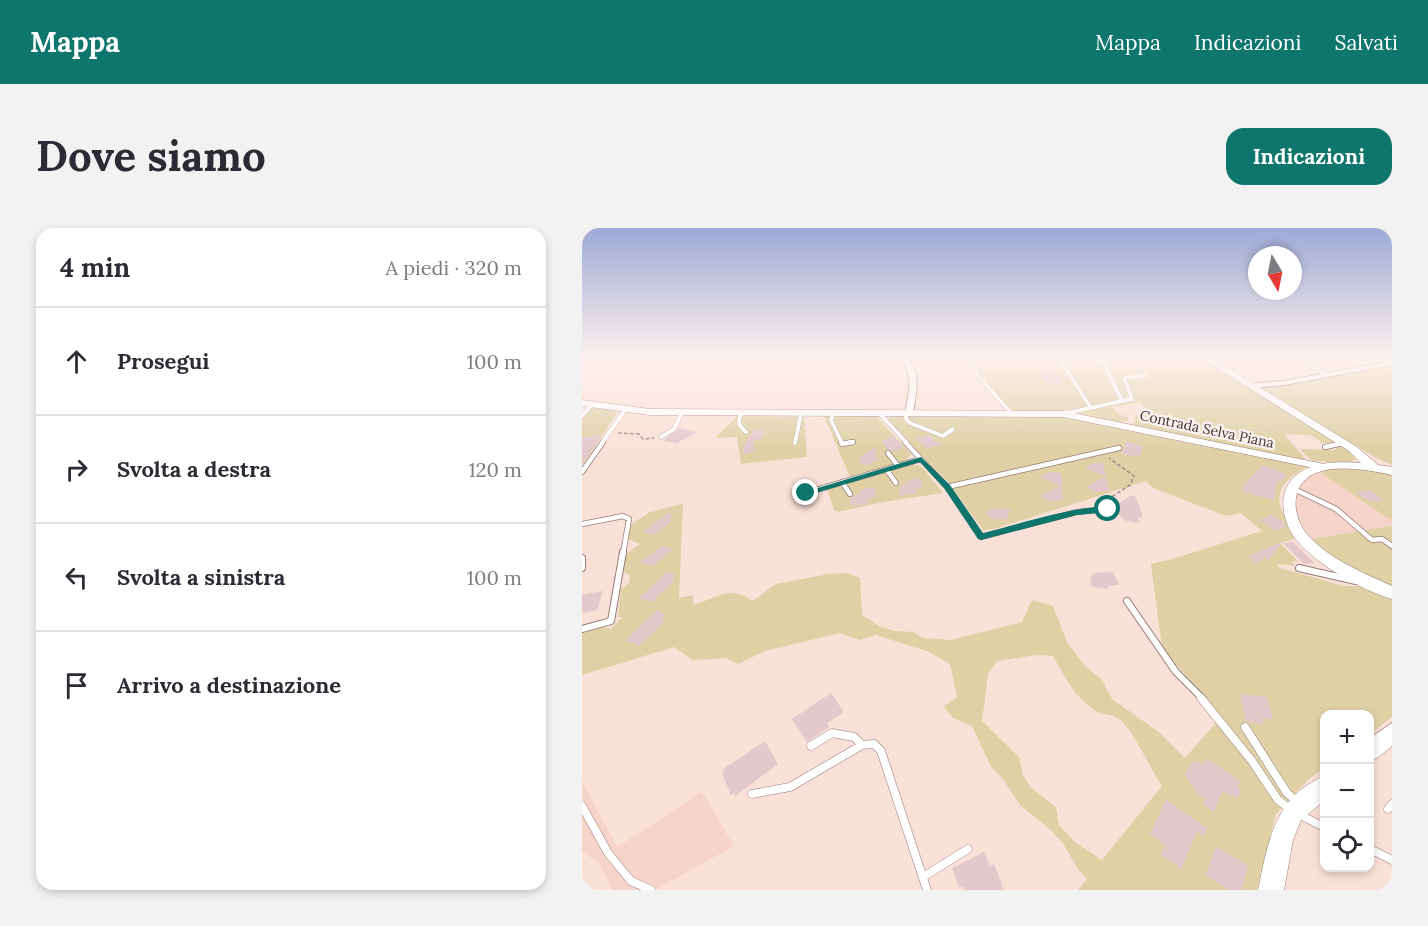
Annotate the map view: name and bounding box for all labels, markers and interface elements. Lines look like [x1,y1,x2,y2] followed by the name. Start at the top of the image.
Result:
[30,24,120,60] text: Mappa
[1095,29,1161,56] text: Mappa
[1194,29,1302,56] text: Indicazioni
[1335,29,1398,56] text: Salvati
[1226,128,1392,185] button: Indicazioni
[36,129,266,183] text: Dove siamo
[1248,246,1302,300] north arrow
[60,251,130,284] text: 4 min
[385,255,522,280] text: A piedi · 320 m
[60,345,93,378] icon: ahead
[117,347,209,375] text: Prosegui
[467,349,522,374] text: 100 m
[1138,406,1276,452] street label: Contrada Selva Piana
[60,453,93,486] icon: right
[117,455,271,483] text: Svolta a destra
[468,457,522,482] text: 120 m
[792,479,818,505] route end
[1094,495,1120,521] route start
[60,561,93,594] icon: left
[117,563,285,591] text: Svolta a sinistra
[467,565,522,590] text: 100 m
[60,669,93,702] icon: arrive
[117,671,341,699] text: Arrivo a destinazione
[1320,710,1374,872] map controls
[1320,710,1374,764] button: +
[1320,764,1374,818] button: −
[1320,818,1374,872] button: locate

